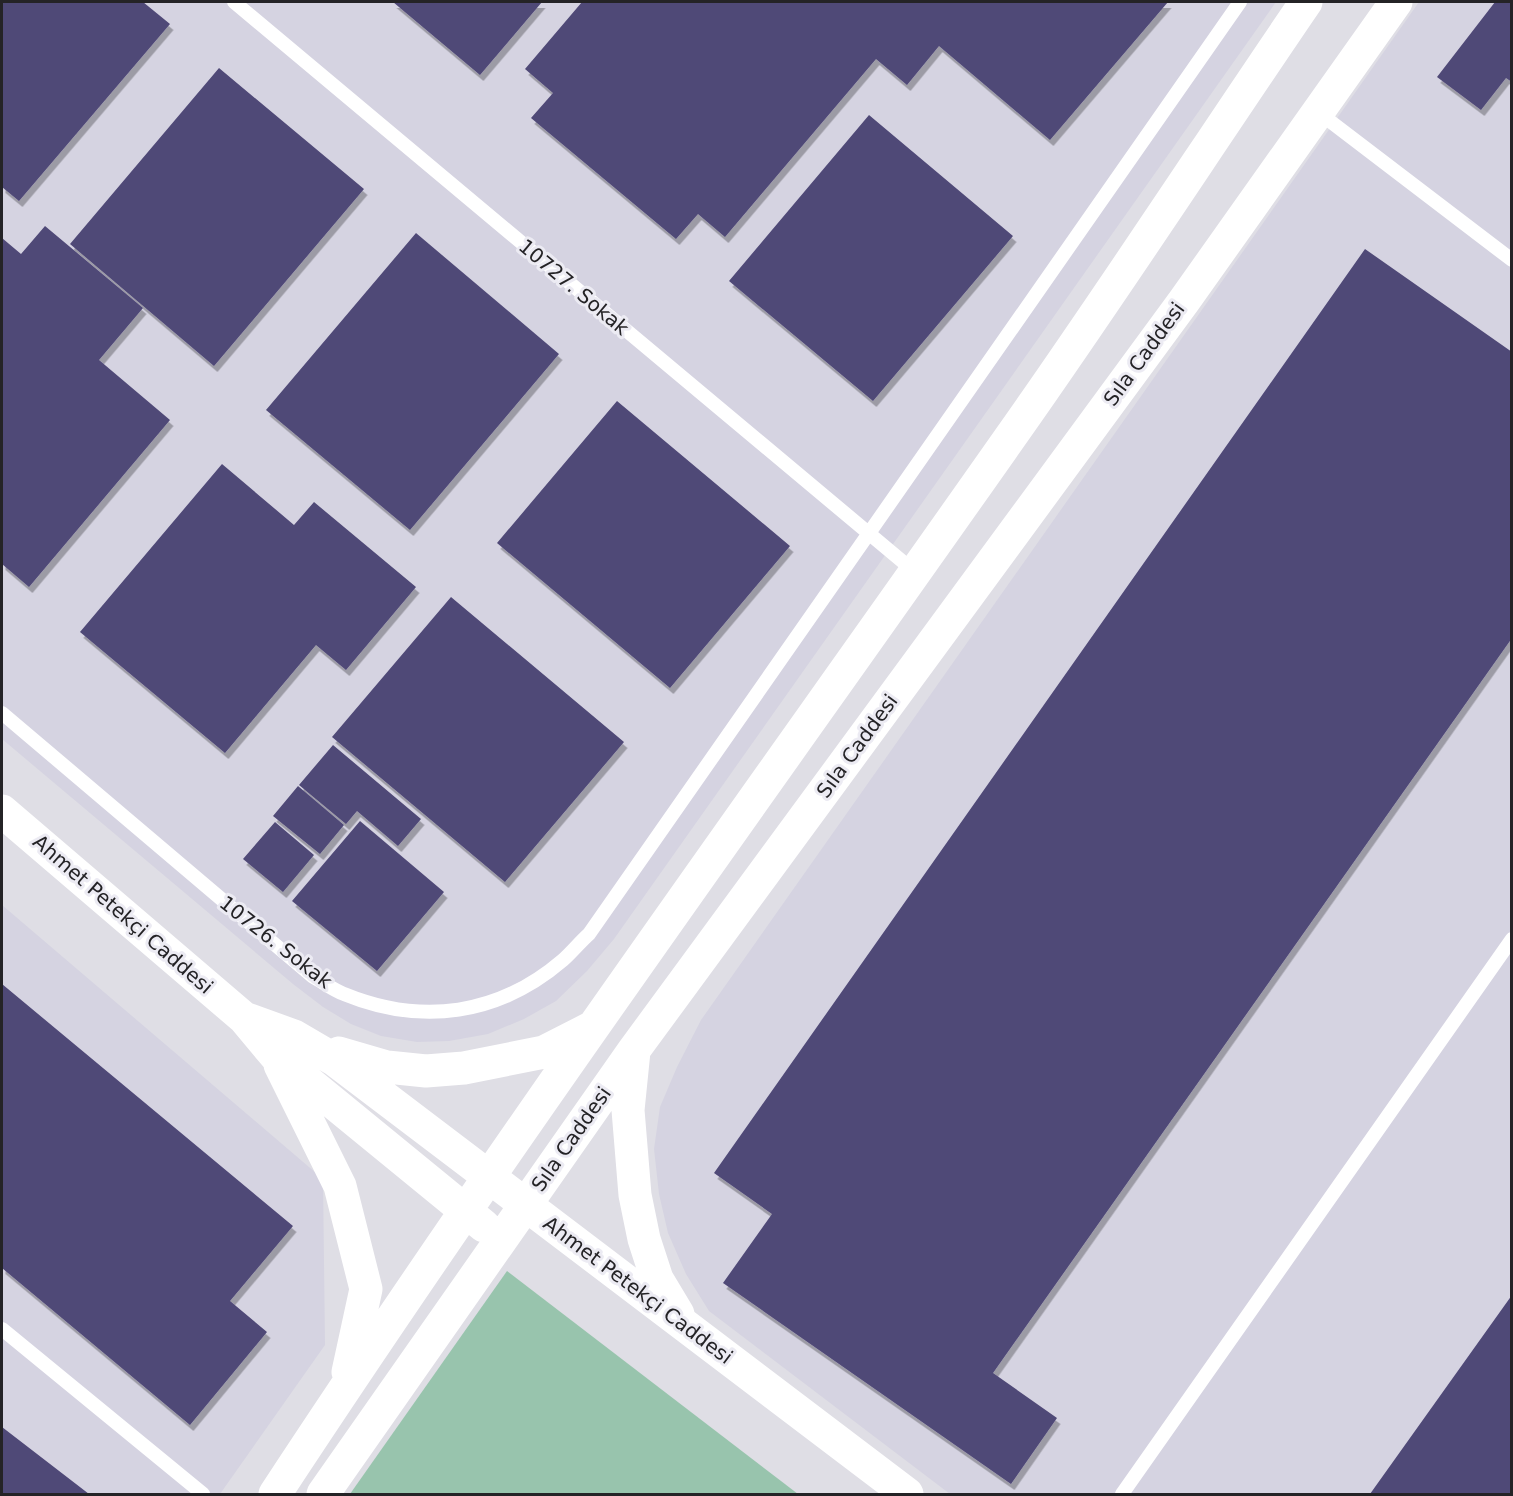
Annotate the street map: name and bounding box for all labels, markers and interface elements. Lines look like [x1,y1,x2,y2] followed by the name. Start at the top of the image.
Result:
[514,234,634,340] street label: 10727. Sokak
[1098,297,1190,411] street label: Sıla Caddesi
[811,689,903,803] street label: Sıla Caddesi
[28,829,218,999] street label: Ahmet Petekçi Caddesi
[215,891,337,994] street label: 10726. Sokak
[526,1082,616,1196] street label: Sıla Caddesi
[539,1211,737,1369] street label: Ahmet Petekçi Caddesi

